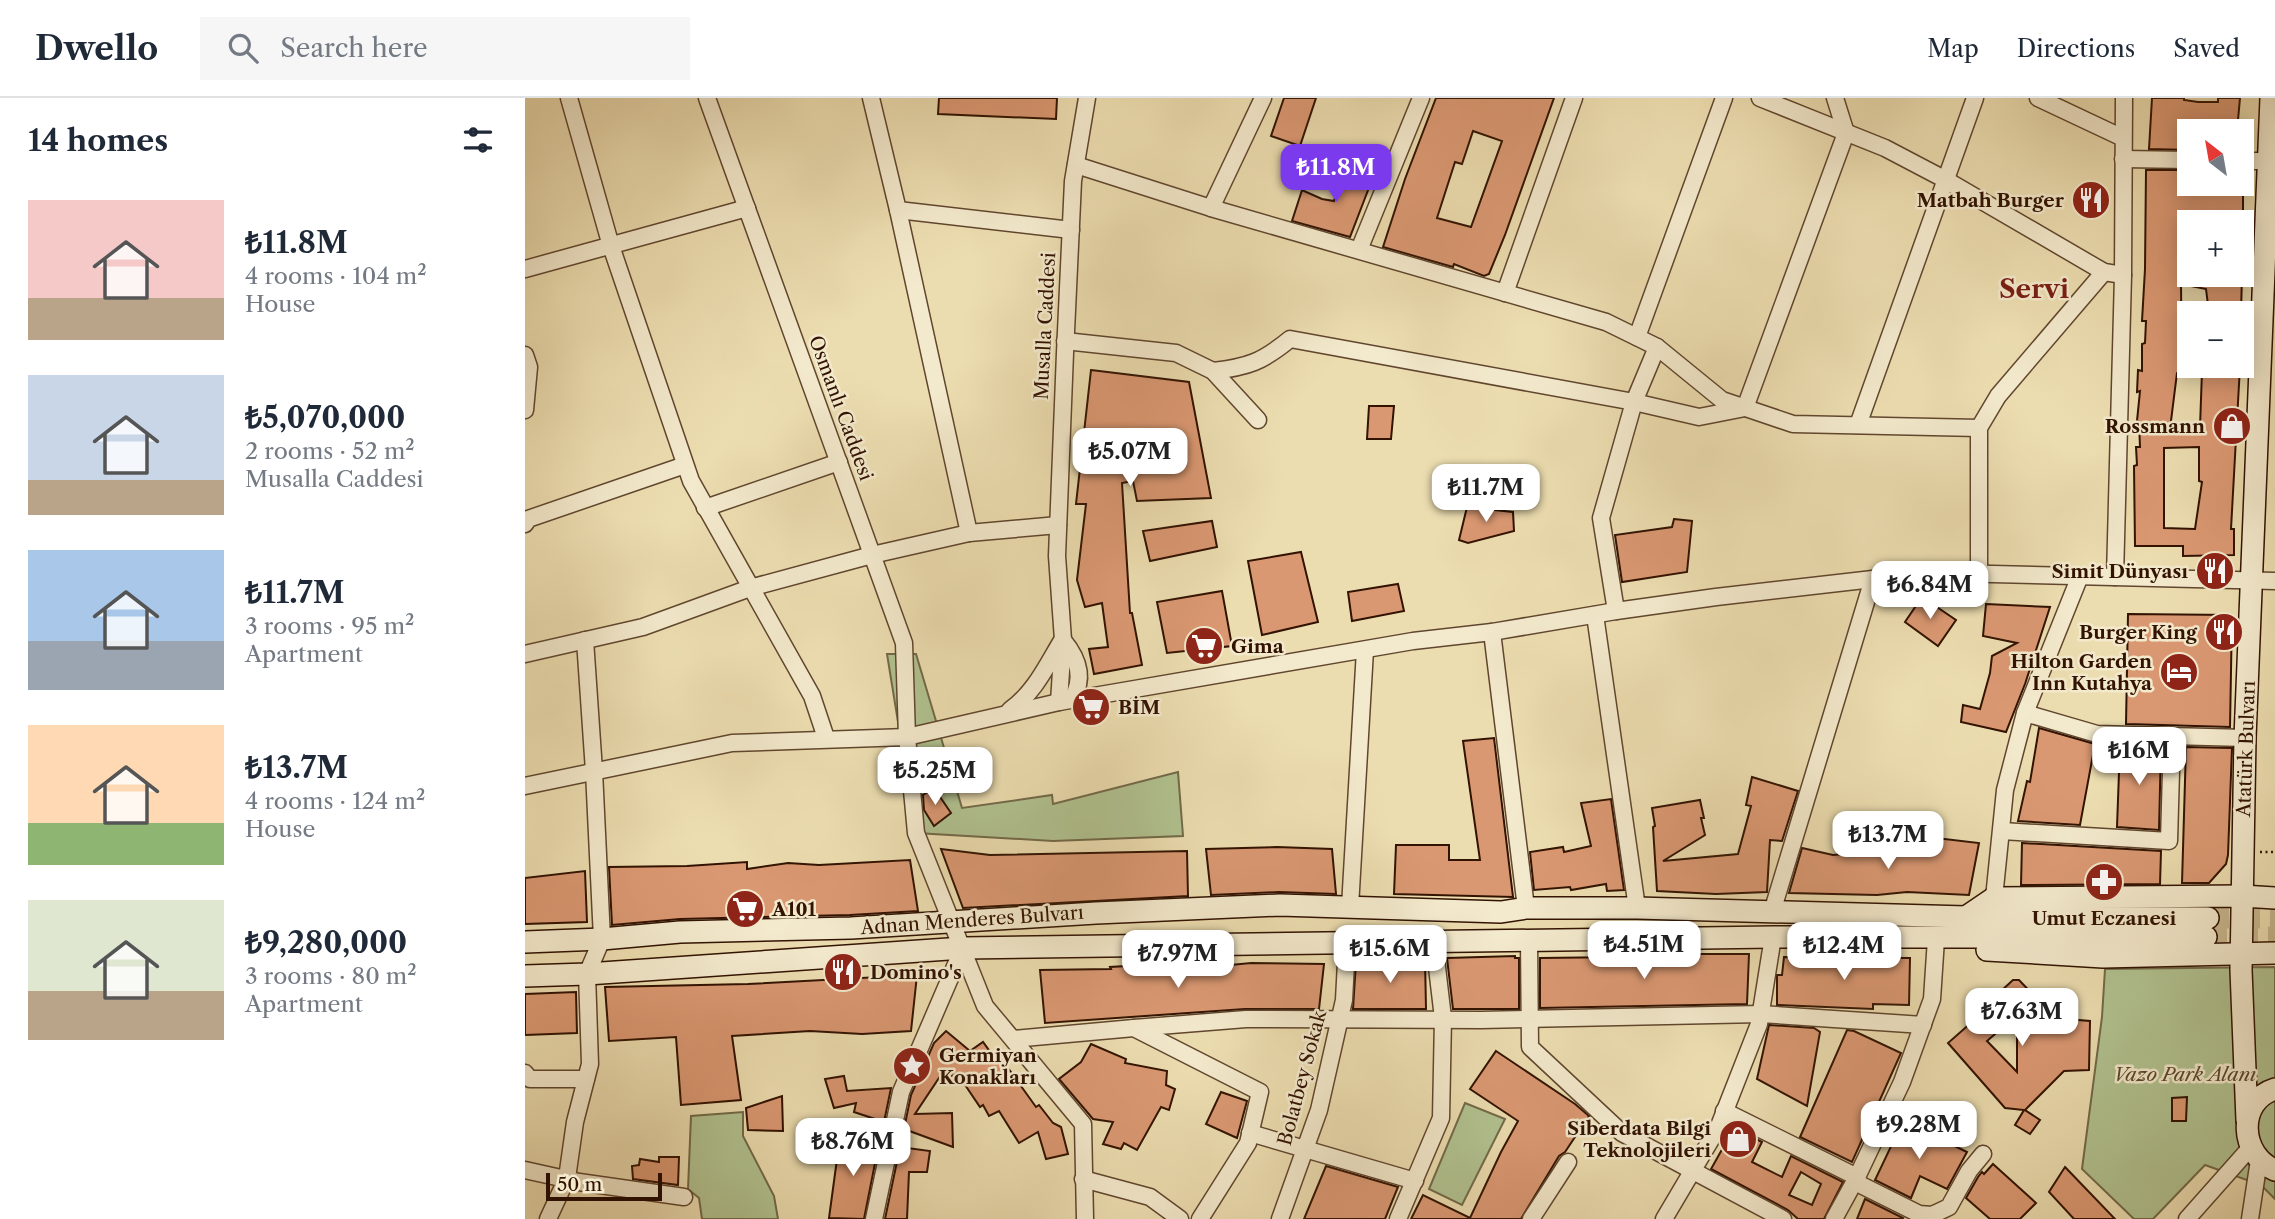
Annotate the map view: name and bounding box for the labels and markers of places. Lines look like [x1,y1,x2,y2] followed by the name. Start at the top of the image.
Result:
[1279,144,1393,204] pin: ₺11.8M
[2070,179,2112,221] restaurant icon: Matbah Burger
[1917,189,2065,212] place label: Matbah Burger
[2211,405,2253,447] shop icon: Rossmann
[2105,415,2205,438] place label: Rossmann
[1073,428,1187,488] pin: ₺5.07M
[1429,464,1543,524] pin: ₺11.7M
[2194,550,2236,592] restaurant icon: Simit Dünyası
[2051,560,2188,583] place label: Simit Dünyası
[1873,561,1987,621] pin: ₺6.84M
[2203,611,2245,653] restaurant icon: Burger King
[2079,621,2198,644] place label: Burger King
[1183,625,1225,667] supermarket icon: Gima
[1231,635,1285,658] place label: Gima
[2010,650,2153,695] place label: Hilton Garden Inn Kutahya
[2158,651,2200,693] hotel icon: Hilton Garden Inn Kutahya
[1070,686,1112,728] supermarket icon: BİM
[1118,696,1160,719] place label: BİM
[2098,728,2180,787] pin: ₺16M
[878,748,992,807] pin: ₺5.25M
[1831,812,1945,871] pin: ₺13.7M
[2083,861,2125,903] pharmacy icon: Umut Eczanesi
[724,888,766,930] supermarket icon: A101
[771,898,817,921] place label: A101
[2032,907,2177,930] place label: Umut Eczanesi
[1587,922,1701,981] pin: ₺4.51M
[1787,922,1901,982] pin: ₺12.4M
[1333,926,1447,985] pin: ₺15.6M
[1121,930,1235,990] pin: ₺7.97M
[822,951,864,993] restaurant icon: Domino's
[870,961,962,984] place label: Domino's
[1965,988,2079,1048] pin: ₺7.63M
[939,1044,1037,1089] place label: Germiyan Konakları
[891,1045,933,1087] place icon: Germiyan Konakları
[1862,1102,1976,1161] pin: ₺9.28M
[1567,1117,1711,1162] place label: Siberdata Bilgi Teknolojileri
[796,1118,910,1178] pin: ₺8.76M
[1717,1118,1759,1160] shop icon: Siberdata Bilgi Teknolojileri

